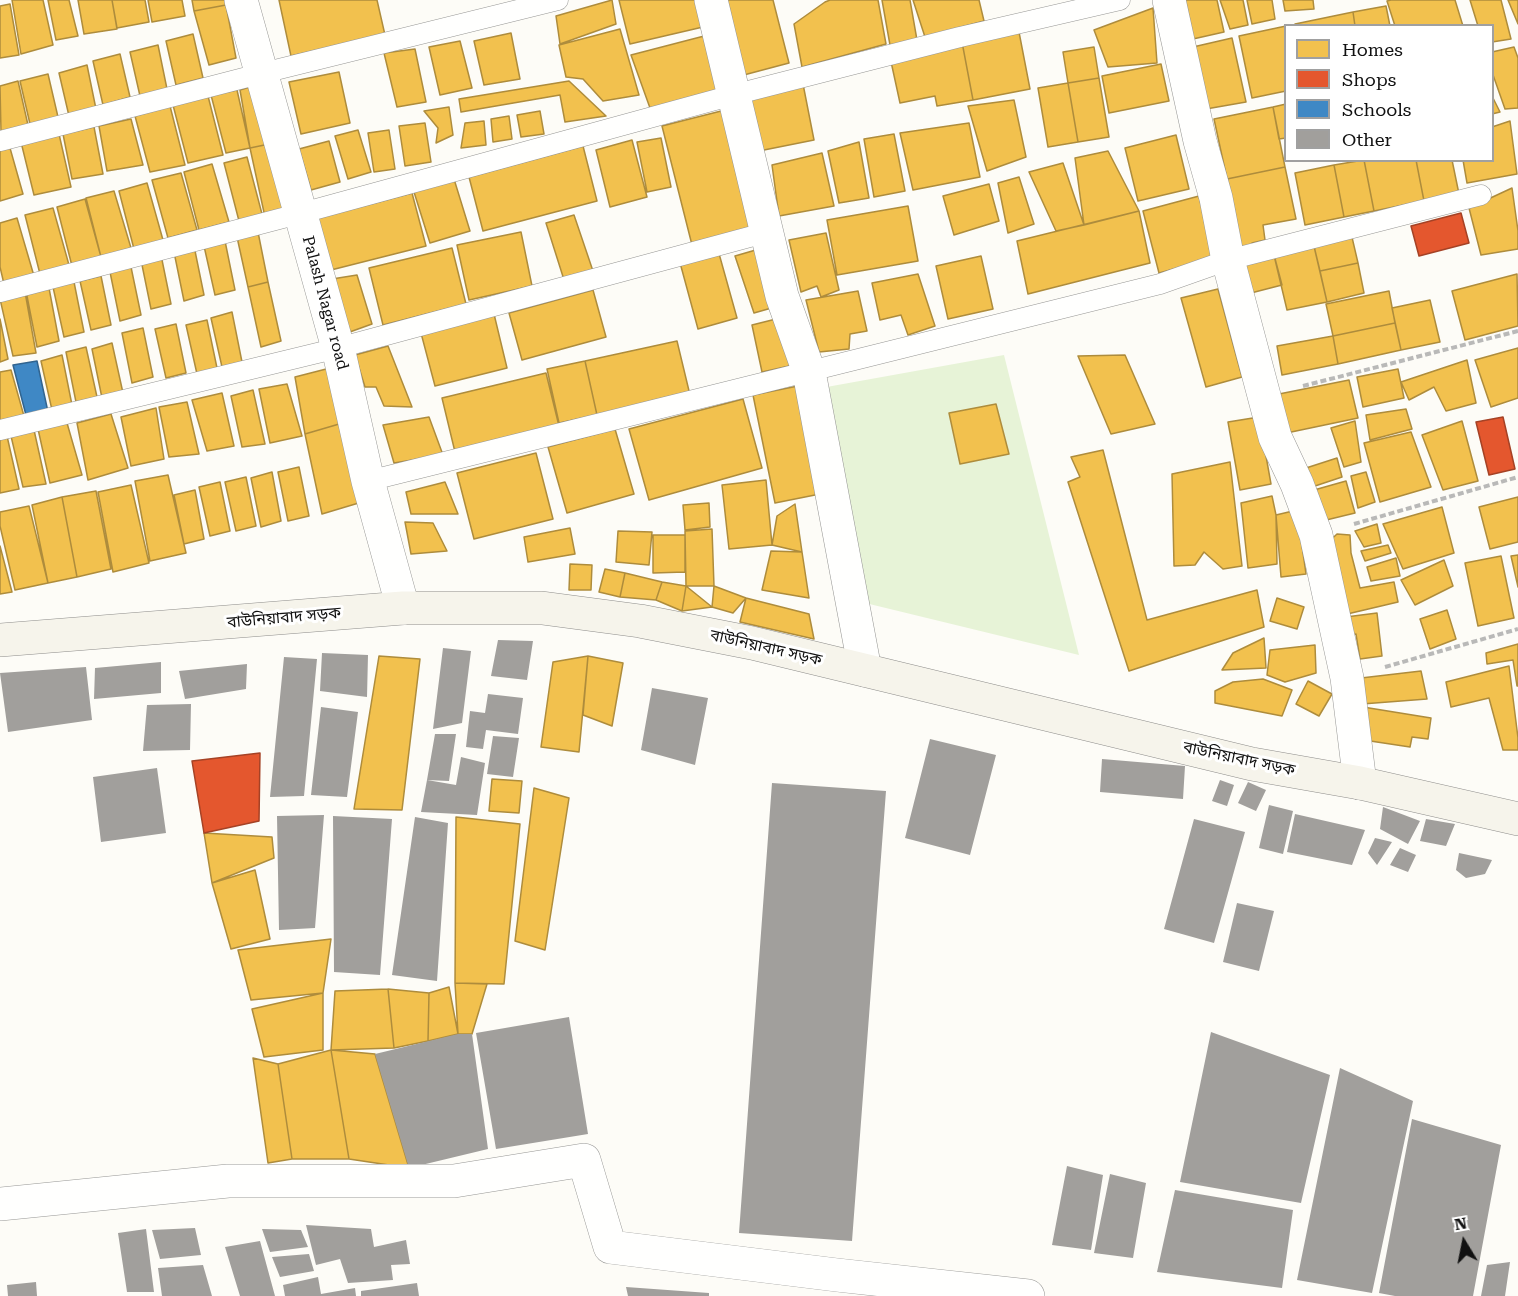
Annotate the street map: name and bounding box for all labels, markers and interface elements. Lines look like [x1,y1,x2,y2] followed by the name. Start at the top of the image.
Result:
[1284,24,1494,162] legend
[1342,39,1403,60] text: Homes
[1342,69,1396,90] text: Shops
[1342,99,1411,120] text: Schools
[1342,129,1392,150] text: Other
[298,234,352,372] street label: Palash Nagar road
[226,603,342,633] street label: বাউনিয়াবাদ সড়ক
[708,626,824,670] street label: বাউনিয়াবাদ সড়ক
[1181,738,1297,780] street label: বাউনিয়াবাদ সড়ক
[1434,1212,1494,1272] north arrow
[1453,1213,1468,1234] text: N

